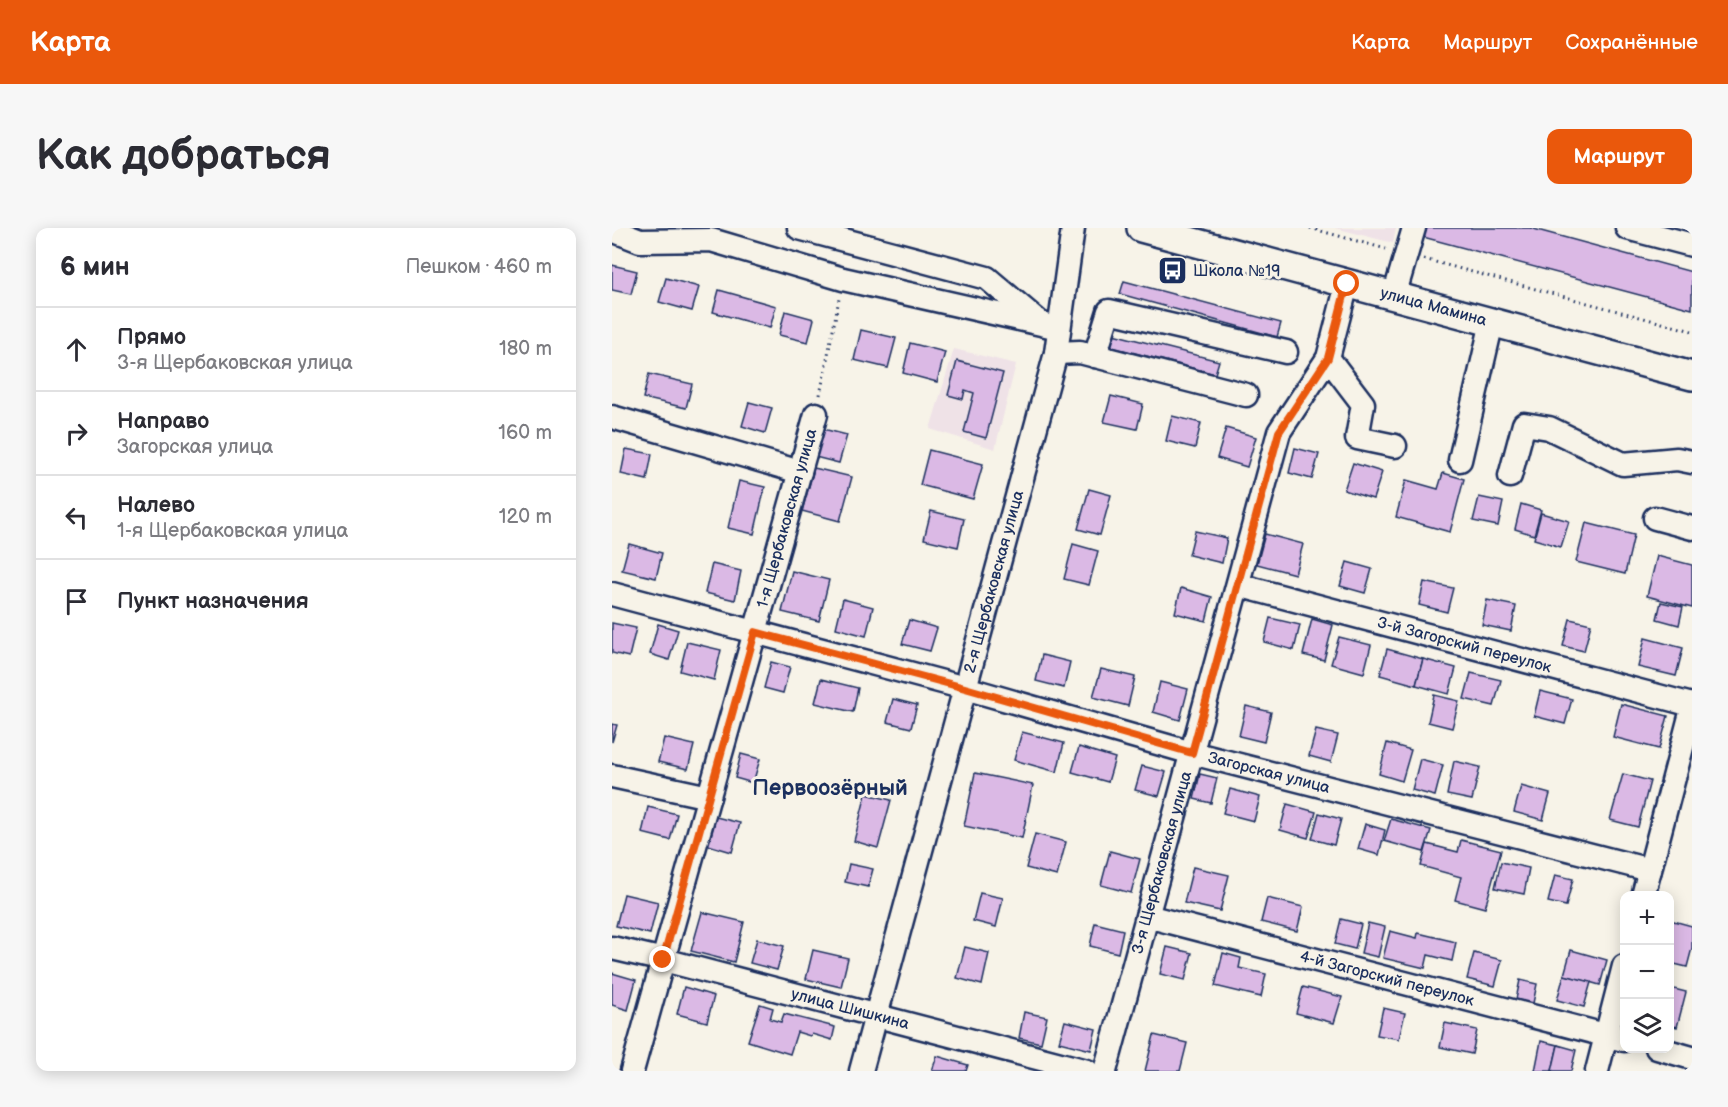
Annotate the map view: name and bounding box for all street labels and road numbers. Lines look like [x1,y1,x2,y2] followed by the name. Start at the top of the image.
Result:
[1378,283,1489,330] street label: улица Мамина
[753,426,821,610] street label: 1-я Щербаковская улица
[960,488,1028,675] street label: 2-я Щербаковская улица
[1375,613,1554,677] street label: 3-й Загорский переулок
[1206,748,1333,798] street label: Загорская улица
[1128,768,1196,956] street label: 3-я Щербаковская улица
[1298,947,1477,1010] street label: 4-й Загорский переулок
[789,984,912,1034] street label: улица Шишкина

